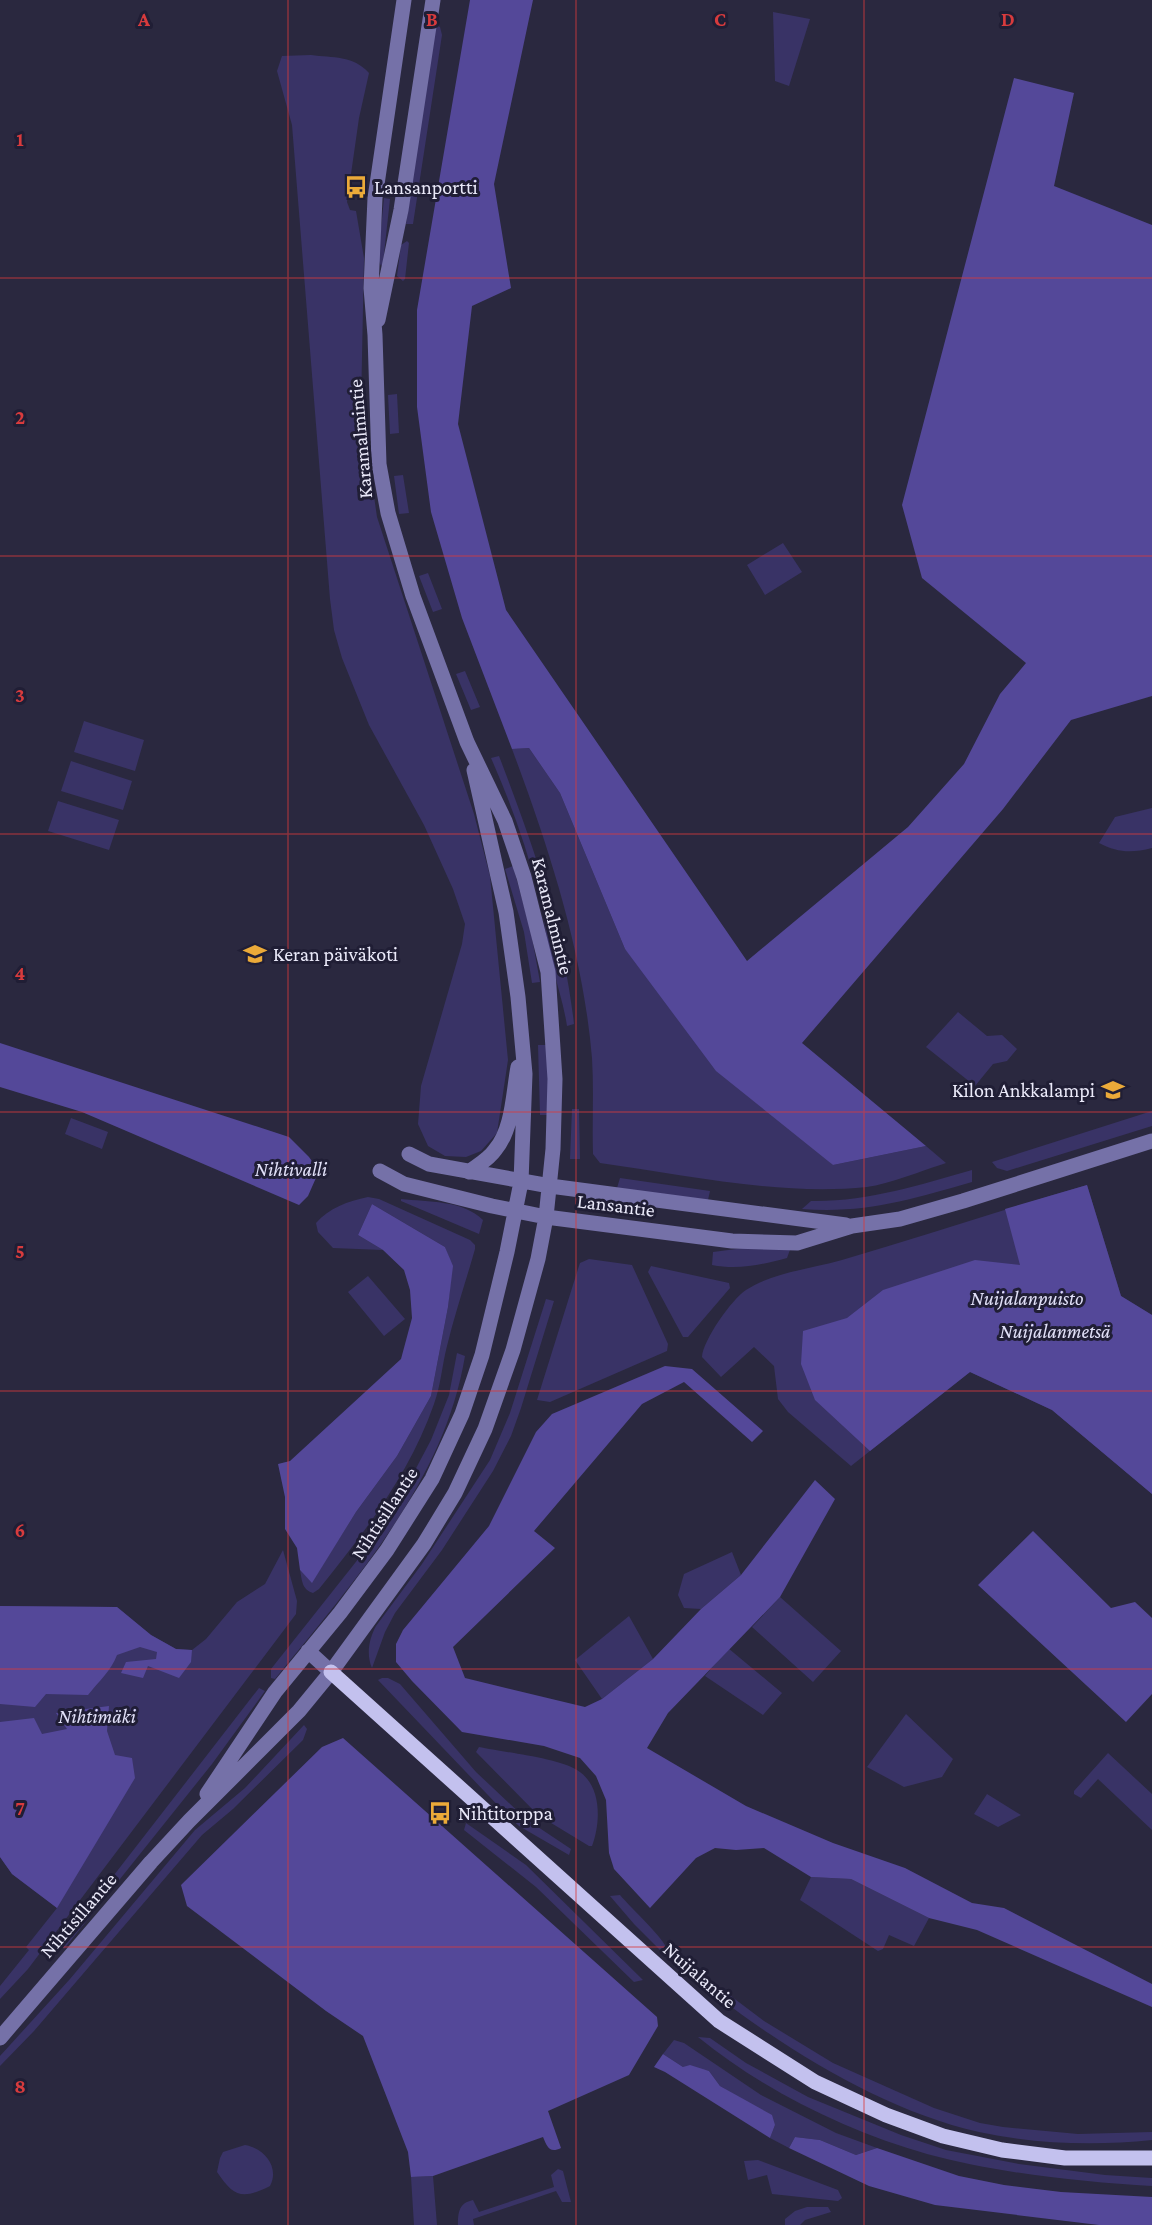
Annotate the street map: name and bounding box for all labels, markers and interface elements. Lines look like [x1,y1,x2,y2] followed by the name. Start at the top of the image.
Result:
[137,8,151,30] text: A
[426,8,438,30] text: B
[714,8,726,30] text: C
[1001,8,1015,30] text: D
[16,128,24,150] text: 1
[343,174,369,200] bus stop icon: Lansanportti
[374,176,478,199] place label: Lansanportti
[344,378,376,500] street label: Karamalmintie
[15,406,25,428] text: 2
[15,684,25,706] text: 3
[528,855,578,977] street label: Karamalmintie
[242,941,268,967] school or university icon: Keran päiväkoti
[273,943,398,966] place label: Keran päiväkoti
[15,962,26,984] text: 4
[1100,1077,1126,1103] school or university icon: Kilon Ankkalampi
[952,1079,1095,1102] place label: Kilon Ankkalampi
[255,1158,328,1180] park label: Nihtivalli
[576,1189,656,1221] street label: Lansantie
[15,1240,25,1262] text: 5
[971,1287,1083,1310] park label: Nuijalanpuisto
[999,1320,1111,1343] park label: Nuijalanmetsä
[346,1463,422,1563] street label: Nihtisillantie
[15,1519,25,1541] text: 6
[58,1705,136,1727] park label: Nihtimäki
[15,1797,25,1819] text: 7
[427,1800,453,1826] bus stop icon: Nihtitorppa
[458,1802,553,1825] place label: Nihtitorppa
[35,1868,121,1962] street label: Nihtisillantie
[659,1937,741,2013] street label: Nuijalantie
[14,2075,26,2097] text: 8

